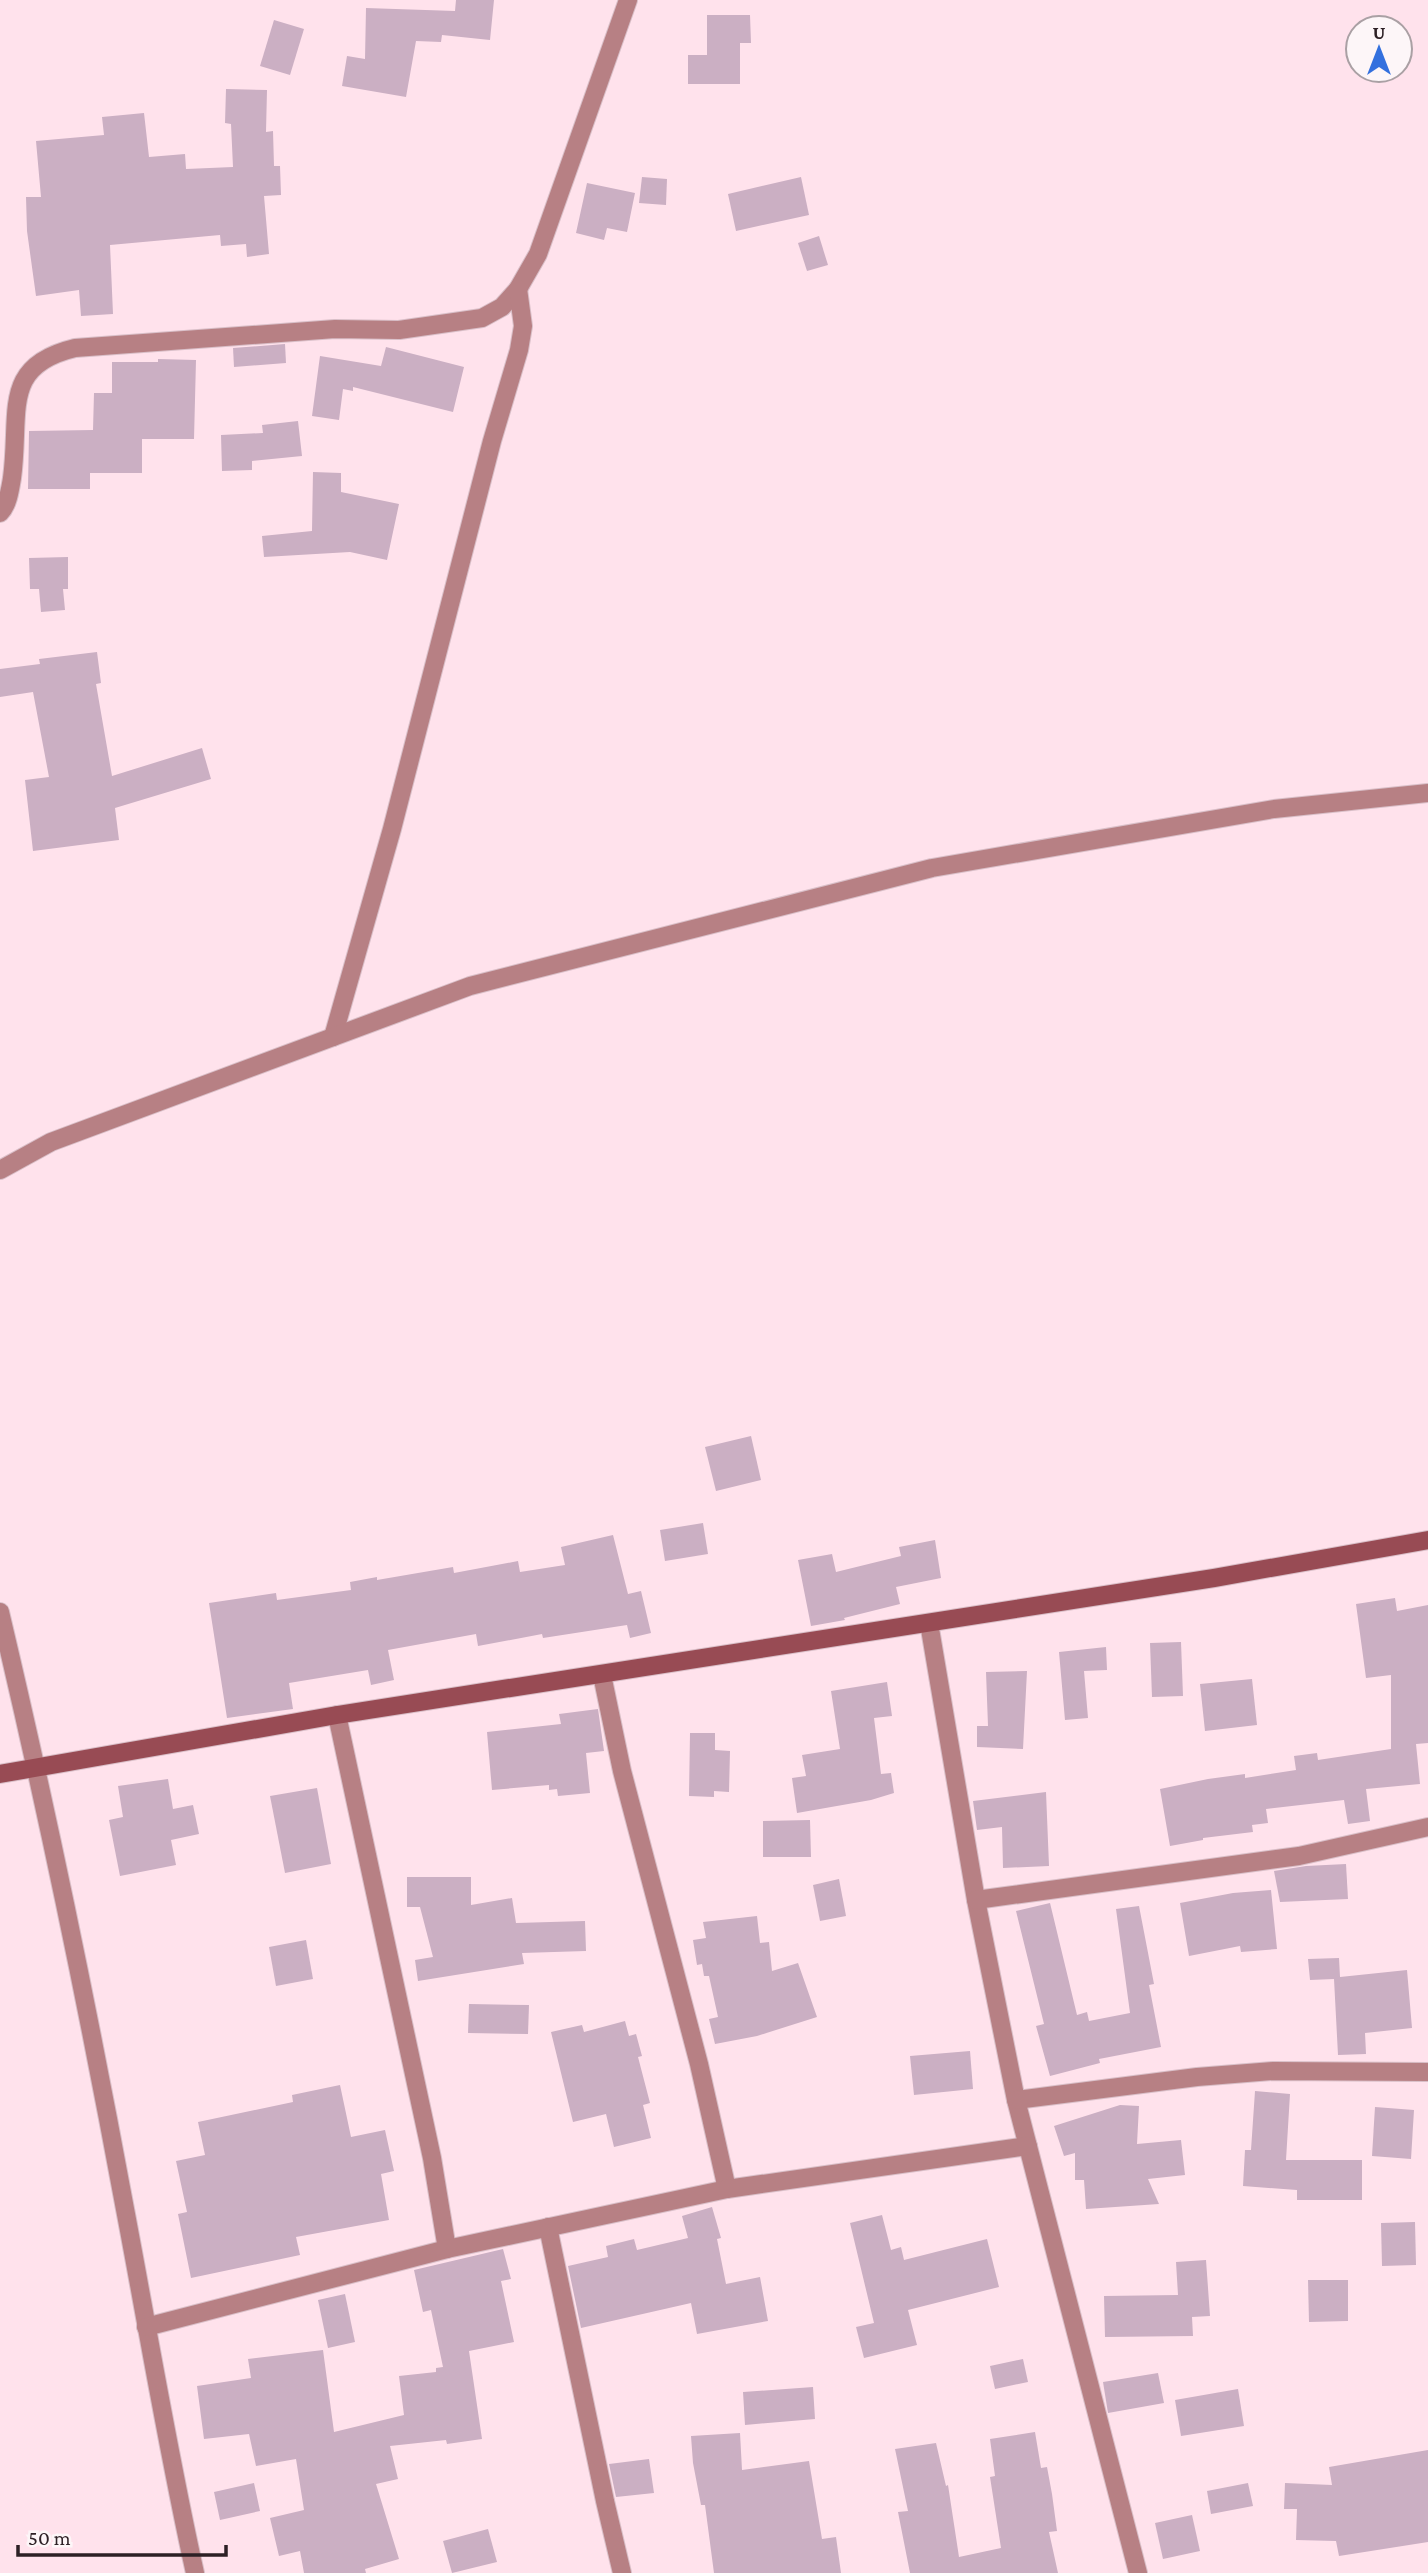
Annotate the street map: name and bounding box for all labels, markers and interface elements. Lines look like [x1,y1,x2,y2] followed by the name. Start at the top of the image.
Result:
[1344,14,1414,84] north arrow
[1372,22,1386,43] text: U
[18,2514,226,2558] scale bar
[28,2526,71,2550] text: 50 m

